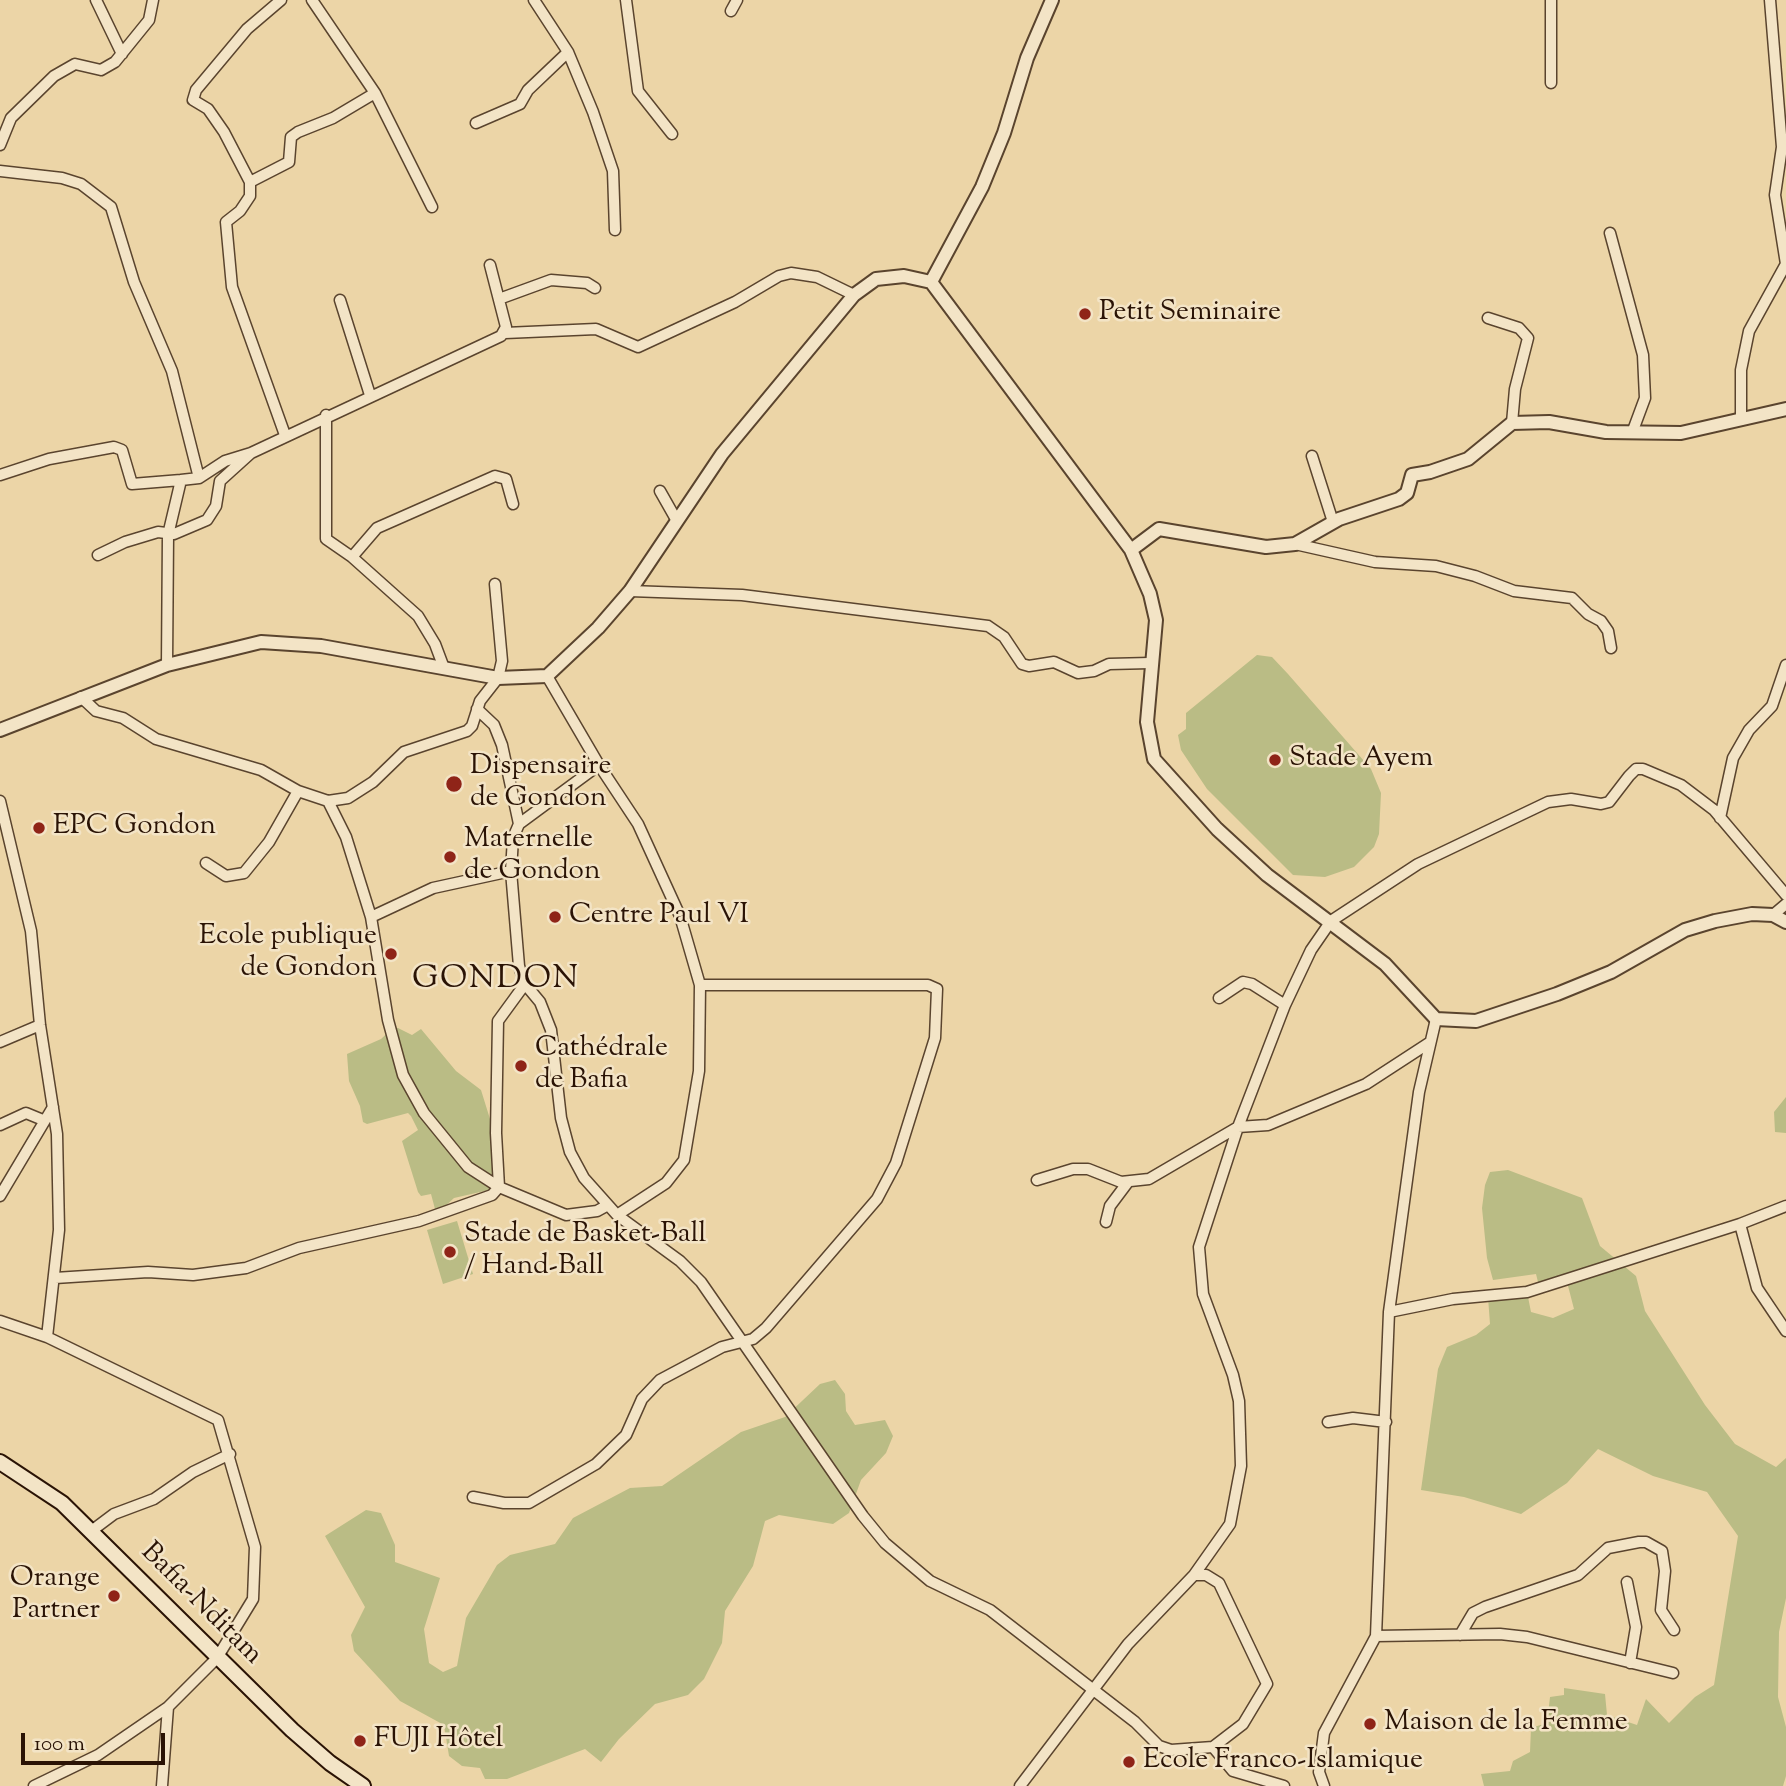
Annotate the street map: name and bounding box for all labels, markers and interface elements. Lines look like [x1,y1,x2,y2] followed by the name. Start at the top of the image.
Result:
[1099,297,1281,331] place label: Petit Seminaire
[1077,306,1093,322] marker: Petit Seminaire
[1289,743,1433,777] place label: Stade Ayem
[470,751,612,817] place label: Dispensaire de Gondon
[1267,752,1283,768] marker: Stade Ayem
[444,774,464,794] marker: Dispensaire de Gondon
[53,811,216,845] place label: EPC Gondon
[31,820,47,836] marker: EPC Gondon
[464,824,600,890] place label: Maternelle de Gondon
[442,849,458,865] marker: Maternelle de Gondon
[569,900,749,934] place label: Centre Paul VI
[547,909,563,925] marker: Centre Paul VI
[199,921,377,987] place label: Ecole publique de Gondon
[383,946,399,962] marker: Ecole publique de Gondon
[413,963,579,1001] district label: GONDON
[535,1033,668,1099] place label: Cathédrale de Bafia
[513,1058,529,1074] marker: Cathédrale de Bafia
[464,1219,706,1285] place label: Stade de Basket-Ball / Hand-Ball
[442,1244,458,1260] marker: Stade de Basket-Ball / Hand-Ball
[132,1537,268,1673] street label: Bafia-Nditam
[10,1563,100,1629] place label: Orange Partner
[106,1588,122,1604] marker: Orange Partner
[1384,1707,1628,1741] place label: Maison de la Femme
[1362,1716,1378,1732] marker: Maison de la Femme
[24,1720,168,1764] scale bar
[374,1724,503,1758] place label: FUJI Hôtel
[34,1730,85,1760] text: 100 m
[352,1733,368,1749] marker: FUJI Hôtel
[1143,1745,1423,1779] place label: Ecole Franco-Islamique
[1121,1754,1137,1770] marker: Ecole Franco-Islamique

